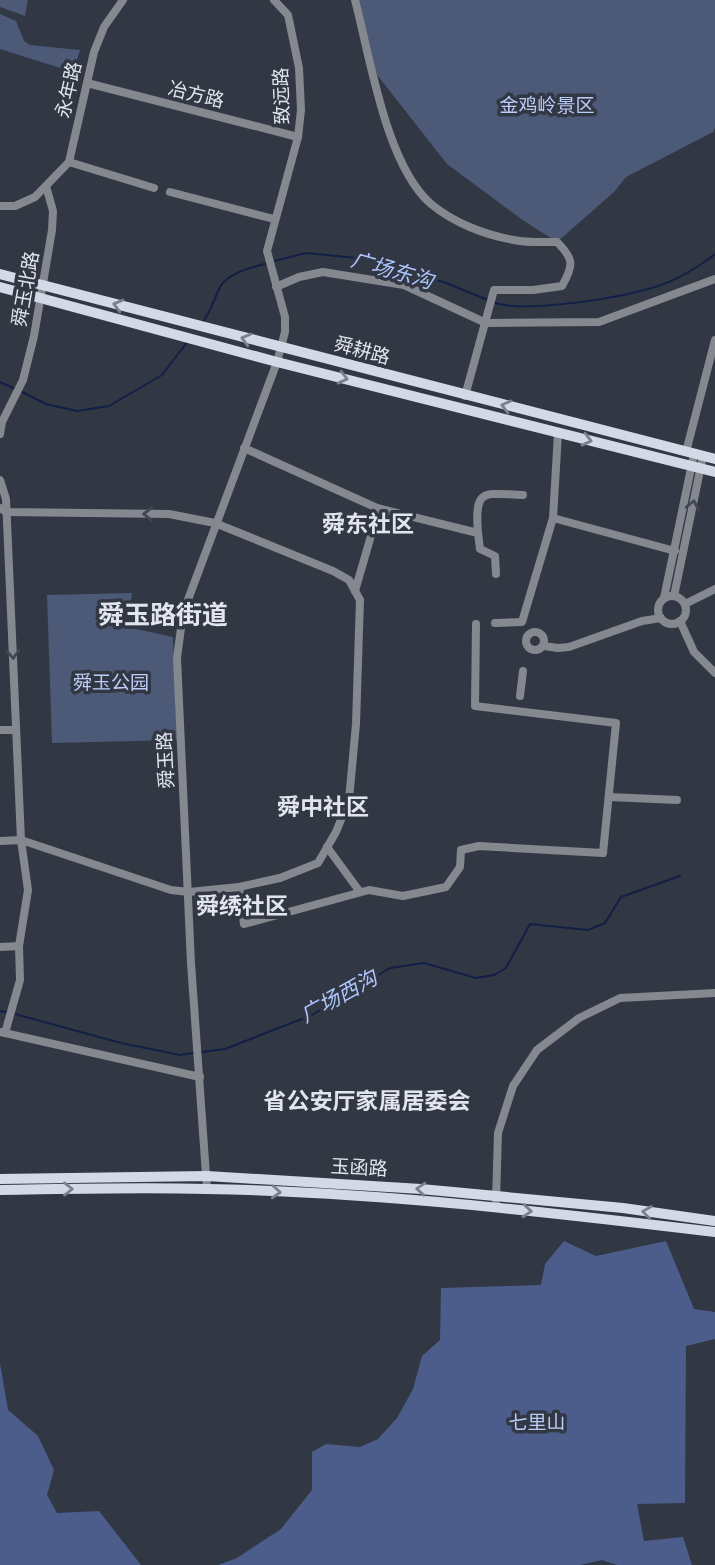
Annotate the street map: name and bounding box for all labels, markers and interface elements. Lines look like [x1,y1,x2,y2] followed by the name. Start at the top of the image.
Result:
[52,60,86,120] street label: 永年路
[270,67,294,125] street label: 致远路
[166,77,226,113] street label: 冶方路
[499,95,595,117] park label: 金鸡岭景区
[348,247,438,295] water label: 广场东沟
[9,250,43,328] street label: 舜玉北路
[112,299,124,313] one-way arrow
[241,333,253,347] one-way arrow
[332,333,392,369] street label: 舜耕路
[337,370,349,384] one-way arrow
[500,400,512,414] one-way arrow
[581,432,593,446] one-way arrow
[685,499,700,511] one-way arrow
[142,506,153,522] one-way arrow
[322,511,414,539] district label: 舜东社区
[98,600,228,631] district label: 舜玉路街道
[5,649,20,660] one-way arrow
[73,672,149,694] park label: 舜玉公园
[154,731,178,789] street label: 舜玉路
[277,794,369,822] district label: 舜中社区
[196,893,288,921] district label: 舜绣社区
[296,965,384,1028] water label: 广场西沟
[264,1088,471,1116] district label: 省公安厅家属居委会
[330,1156,388,1180] street label: 玉函路
[63,1181,74,1197] one-way arrow
[415,1182,426,1197] one-way arrow
[270,1184,281,1199] one-way arrow
[522,1203,533,1218] one-way arrow
[642,1204,653,1219] one-way arrow
[508,1412,566,1434] park label: 七里山

